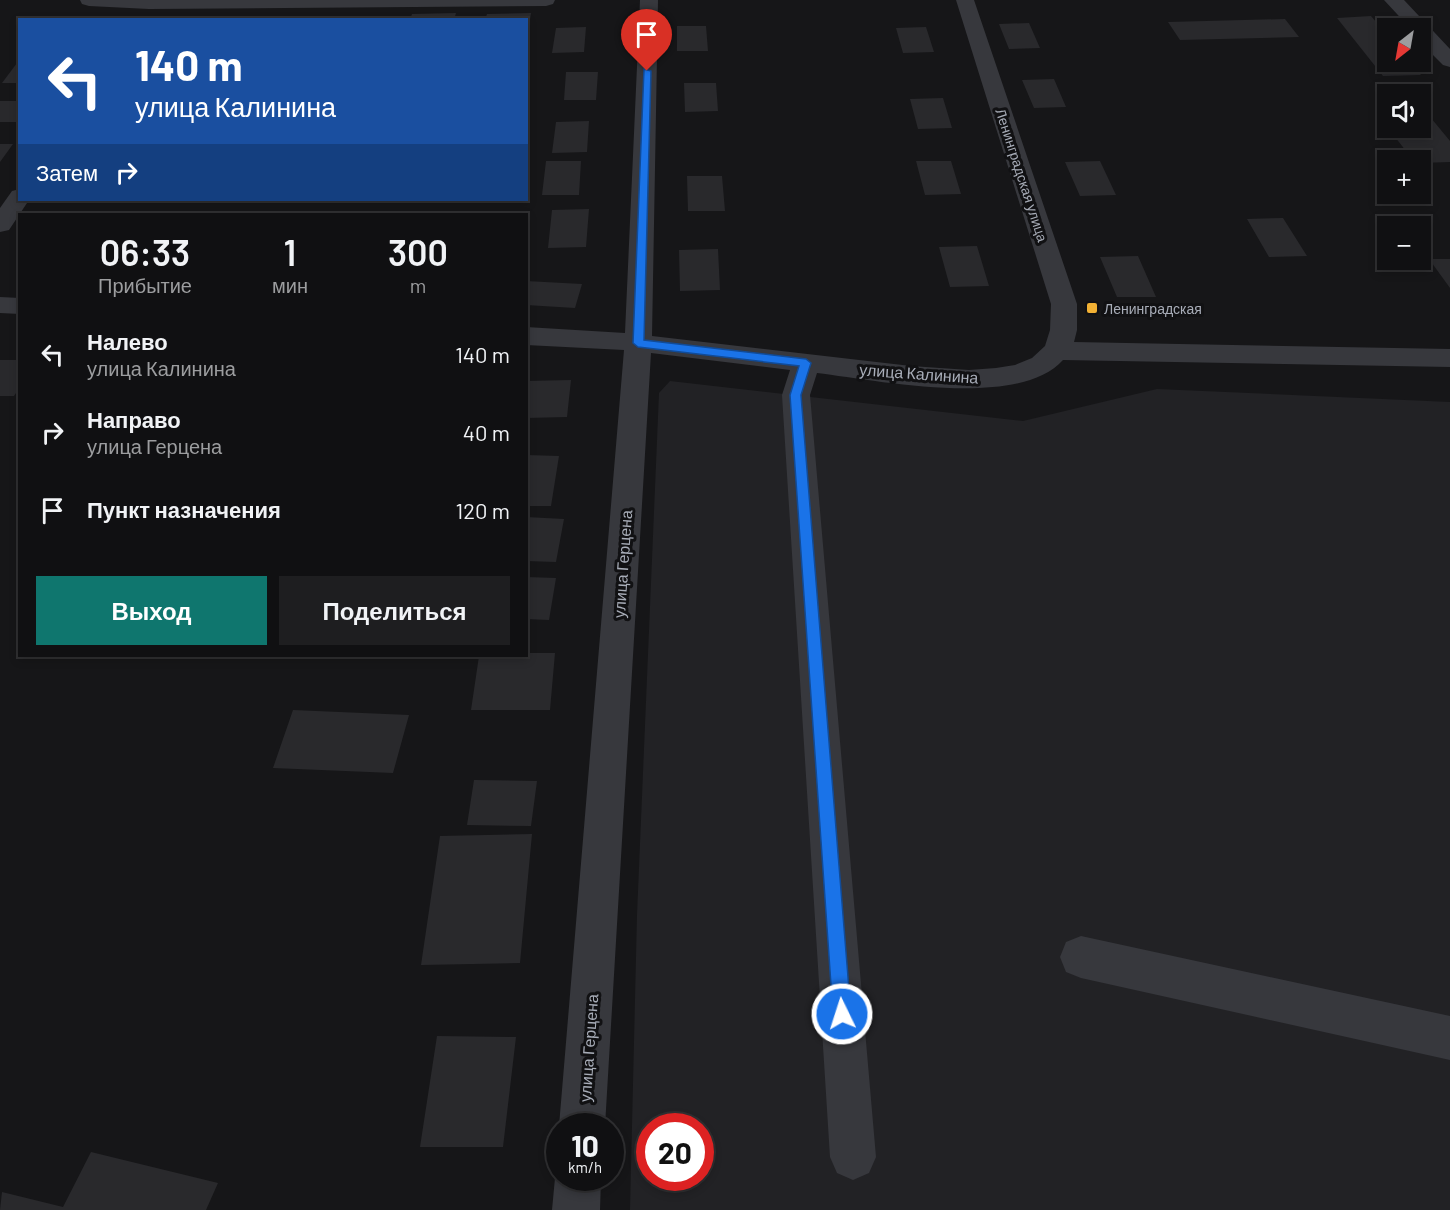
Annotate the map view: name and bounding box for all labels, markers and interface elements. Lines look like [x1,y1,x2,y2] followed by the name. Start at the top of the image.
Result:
[621,9,672,71] pin
[630,18,663,51] icon: arrive
[1377,18,1431,72] north arrow
[1377,18,1431,270] map controls
[135,39,243,89] text: 140 m
[36,42,114,120] icon: left
[1377,84,1431,138] button: sound
[135,90,336,122] text: улица Калинина
[992,106,1052,244] street label: Ленинградская улица
[1377,150,1431,204] button: +
[110,156,143,189] icon: right
[36,159,98,185] text: Затем
[1377,216,1431,270] button: −
[100,230,190,273] text: 06:33
[284,230,296,273] text: 1
[388,230,448,273] text: 300
[98,273,192,297] text: Прибытие
[272,273,308,297] text: мин
[410,273,426,297] text: m
[1104,300,1202,317] place label: Ленинградская
[1085,301,1099,315] marker: Ленинградская
[87,328,168,354] text: Налево
[36,338,69,371] icon: left
[455,341,510,367] text: 140 m
[87,356,236,380] text: улица Калинина
[859,359,979,387] street label: улица Калинина
[87,406,181,432] text: Направо
[36,416,69,449] icon: right
[463,419,510,445] text: 40 m
[87,434,222,458] text: улица Герцена
[36,494,69,527] icon: arrive
[87,496,281,522] text: Пункт назначения
[455,497,510,523] text: 120 m
[609,509,635,619] street label: улица Герцена
[36,576,267,645] button: Выход
[279,576,510,645] button: Поделиться
[810,982,874,1046] position arrow
[575,993,601,1103] street label: улица Герцена
[636,1113,714,1191] speed limit sign: 20
[571,1127,599,1163] text: 10
[568,1158,602,1176] text: km/h

